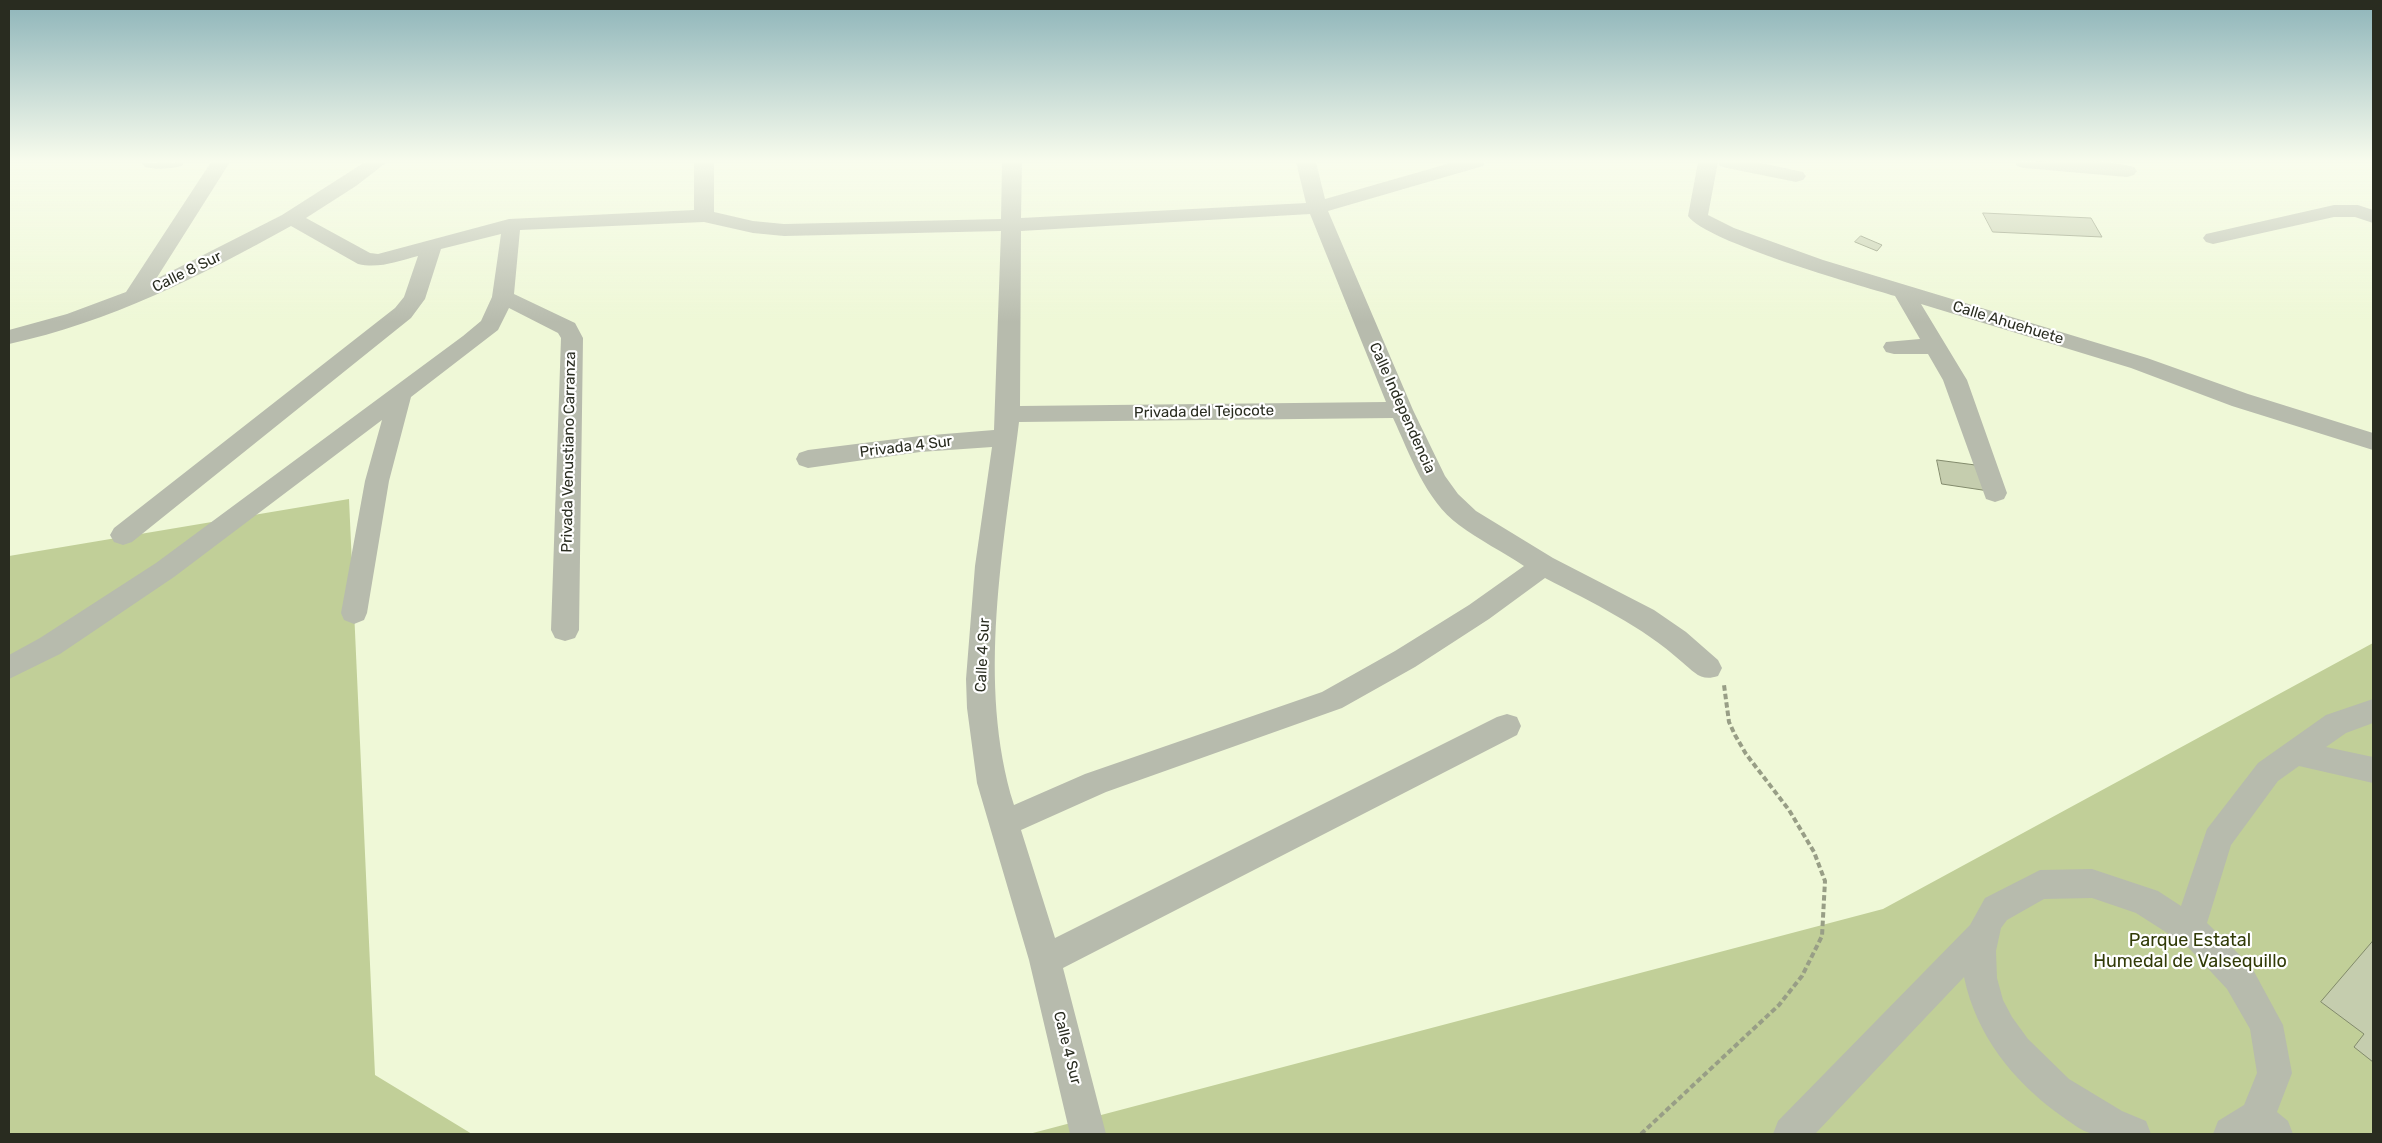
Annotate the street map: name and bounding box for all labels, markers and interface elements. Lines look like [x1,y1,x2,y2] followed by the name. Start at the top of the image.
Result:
[149,247,225,297] street label: Calle 8 Sur
[1950,298,2066,348] street label: Calle Ahuehuete
[1365,340,1439,476] street label: Calle Independencia
[558,351,580,553] street label: Privada Venustiano Carranza
[1134,402,1274,422] street label: Privada del Tejocote
[859,432,953,462] street label: Privada 4 Sur
[972,617,994,693] street label: Calle 4 Sur
[2093,930,2287,972] park label: Parque Estatal Humedal de Valsequillo
[1049,1010,1085,1086] street label: Calle 4 Sur

